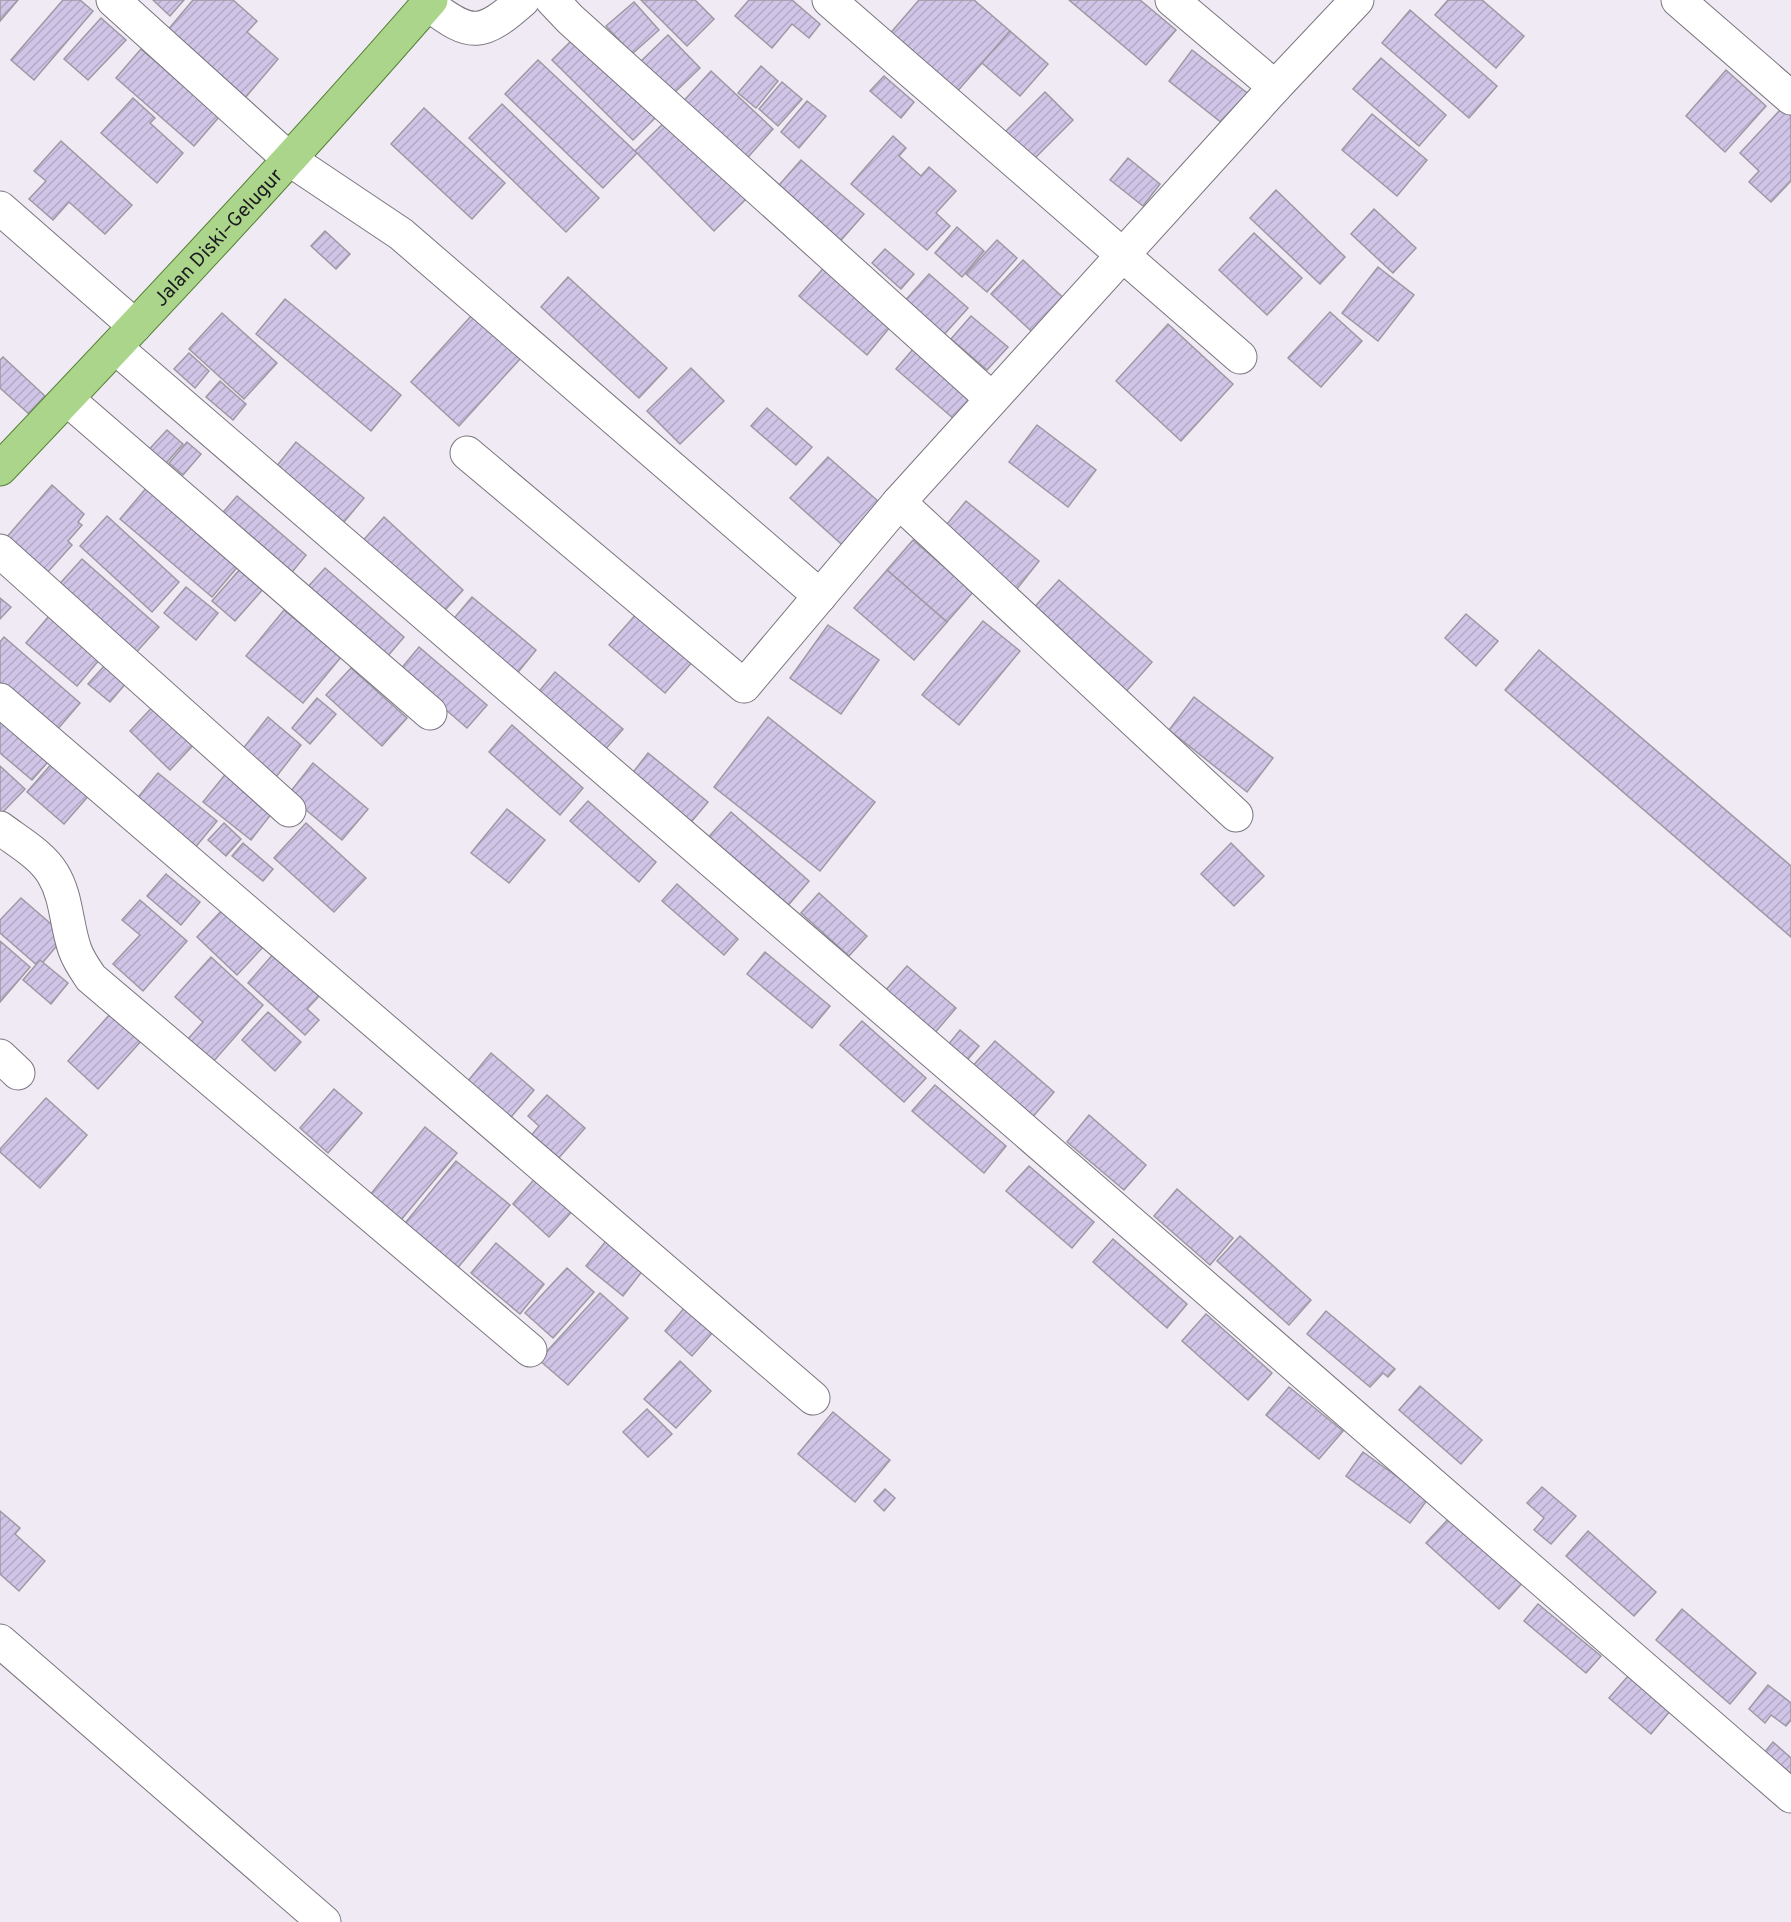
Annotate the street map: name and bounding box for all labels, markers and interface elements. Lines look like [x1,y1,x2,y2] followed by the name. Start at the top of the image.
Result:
[149,164,289,313] street label: Jalan Diski–Gelugur

